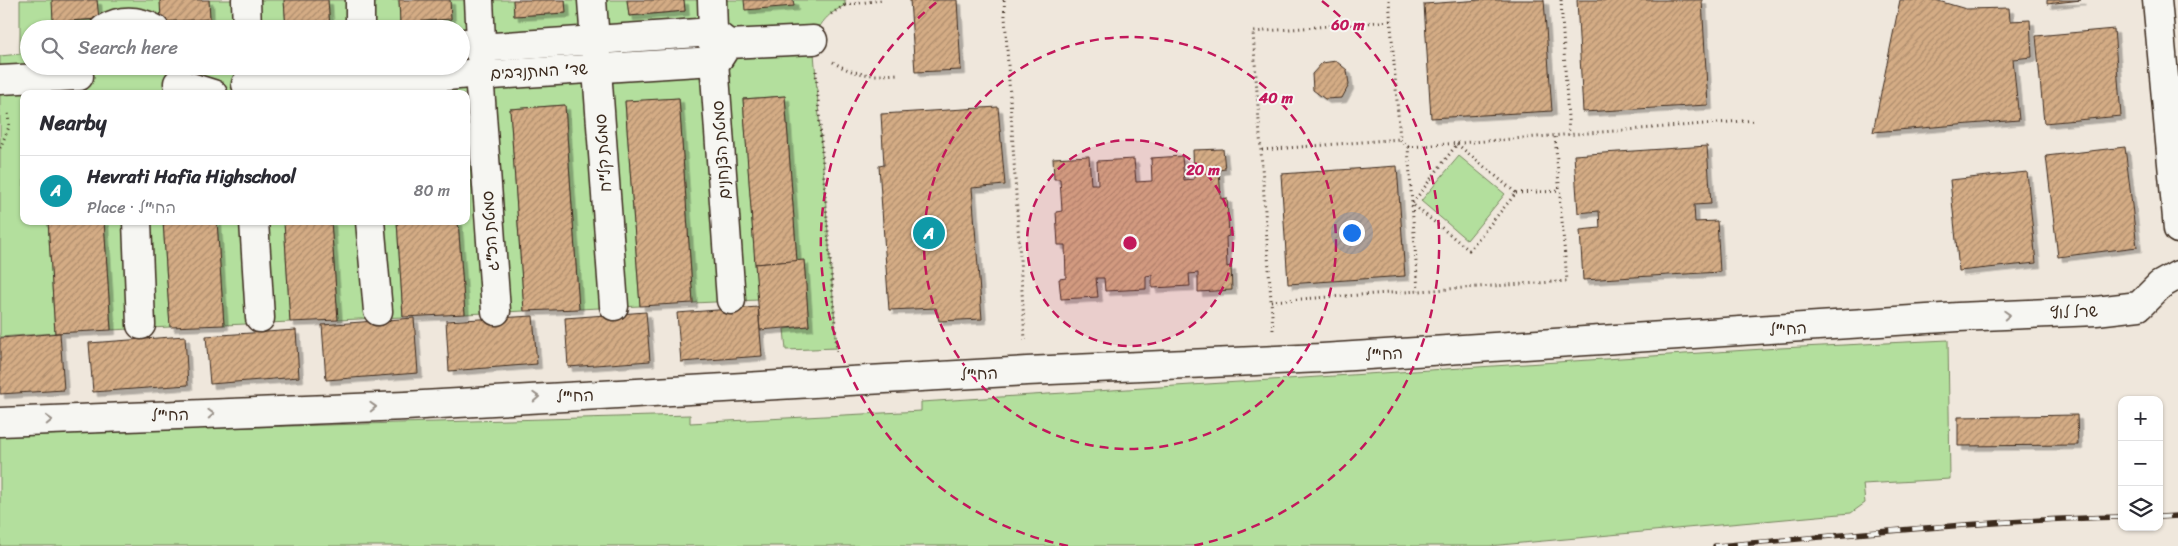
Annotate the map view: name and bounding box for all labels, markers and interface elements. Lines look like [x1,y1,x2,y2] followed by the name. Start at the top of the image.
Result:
[1330,12,1365,38] text: 60 m
[20,20,470,75] search box
[78,31,178,64] text: Search here
[38,34,66,62] icon: search
[489,54,589,88] street label: שד' המתנדבים
[1258,85,1294,111] text: 40 m
[703,100,739,200] street label: סמטת הצנחנים
[40,104,106,142] text: Nearby
[586,113,620,193] street label: סמטת קל"ח
[1185,157,1220,183] text: 20 m
[87,160,296,193] text: Hevrati Hafia Highschool
[51,176,61,205] text: A
[414,176,450,205] text: 80 m
[473,190,507,272] street label: סמטת הכ"ג
[87,193,176,222] text: Place · החי"ל
[913,214,945,252] pin: A
[1339,220,1365,246] your location
[1121,234,1139,252] centre of rings
[2049,296,2099,328] street label: שרל לוץ
[2003,310,2011,321] one-way arrow
[1768,313,1808,345] street label: החי"ל
[1364,338,1404,370] street label: החי"ל
[959,359,999,389] street label: החי"ל
[555,381,595,411] street label: החי"ל
[532,392,540,403] one-way arrow
[2118,396,2163,531] map controls
[2118,396,2163,441] button: +
[151,400,189,430] street label: החי"ל
[370,402,378,412] one-way arrow
[207,408,215,419] one-way arrow
[45,415,53,425] one-way arrow
[2118,441,2163,486] button: −
[2118,486,2163,531] button: layers

